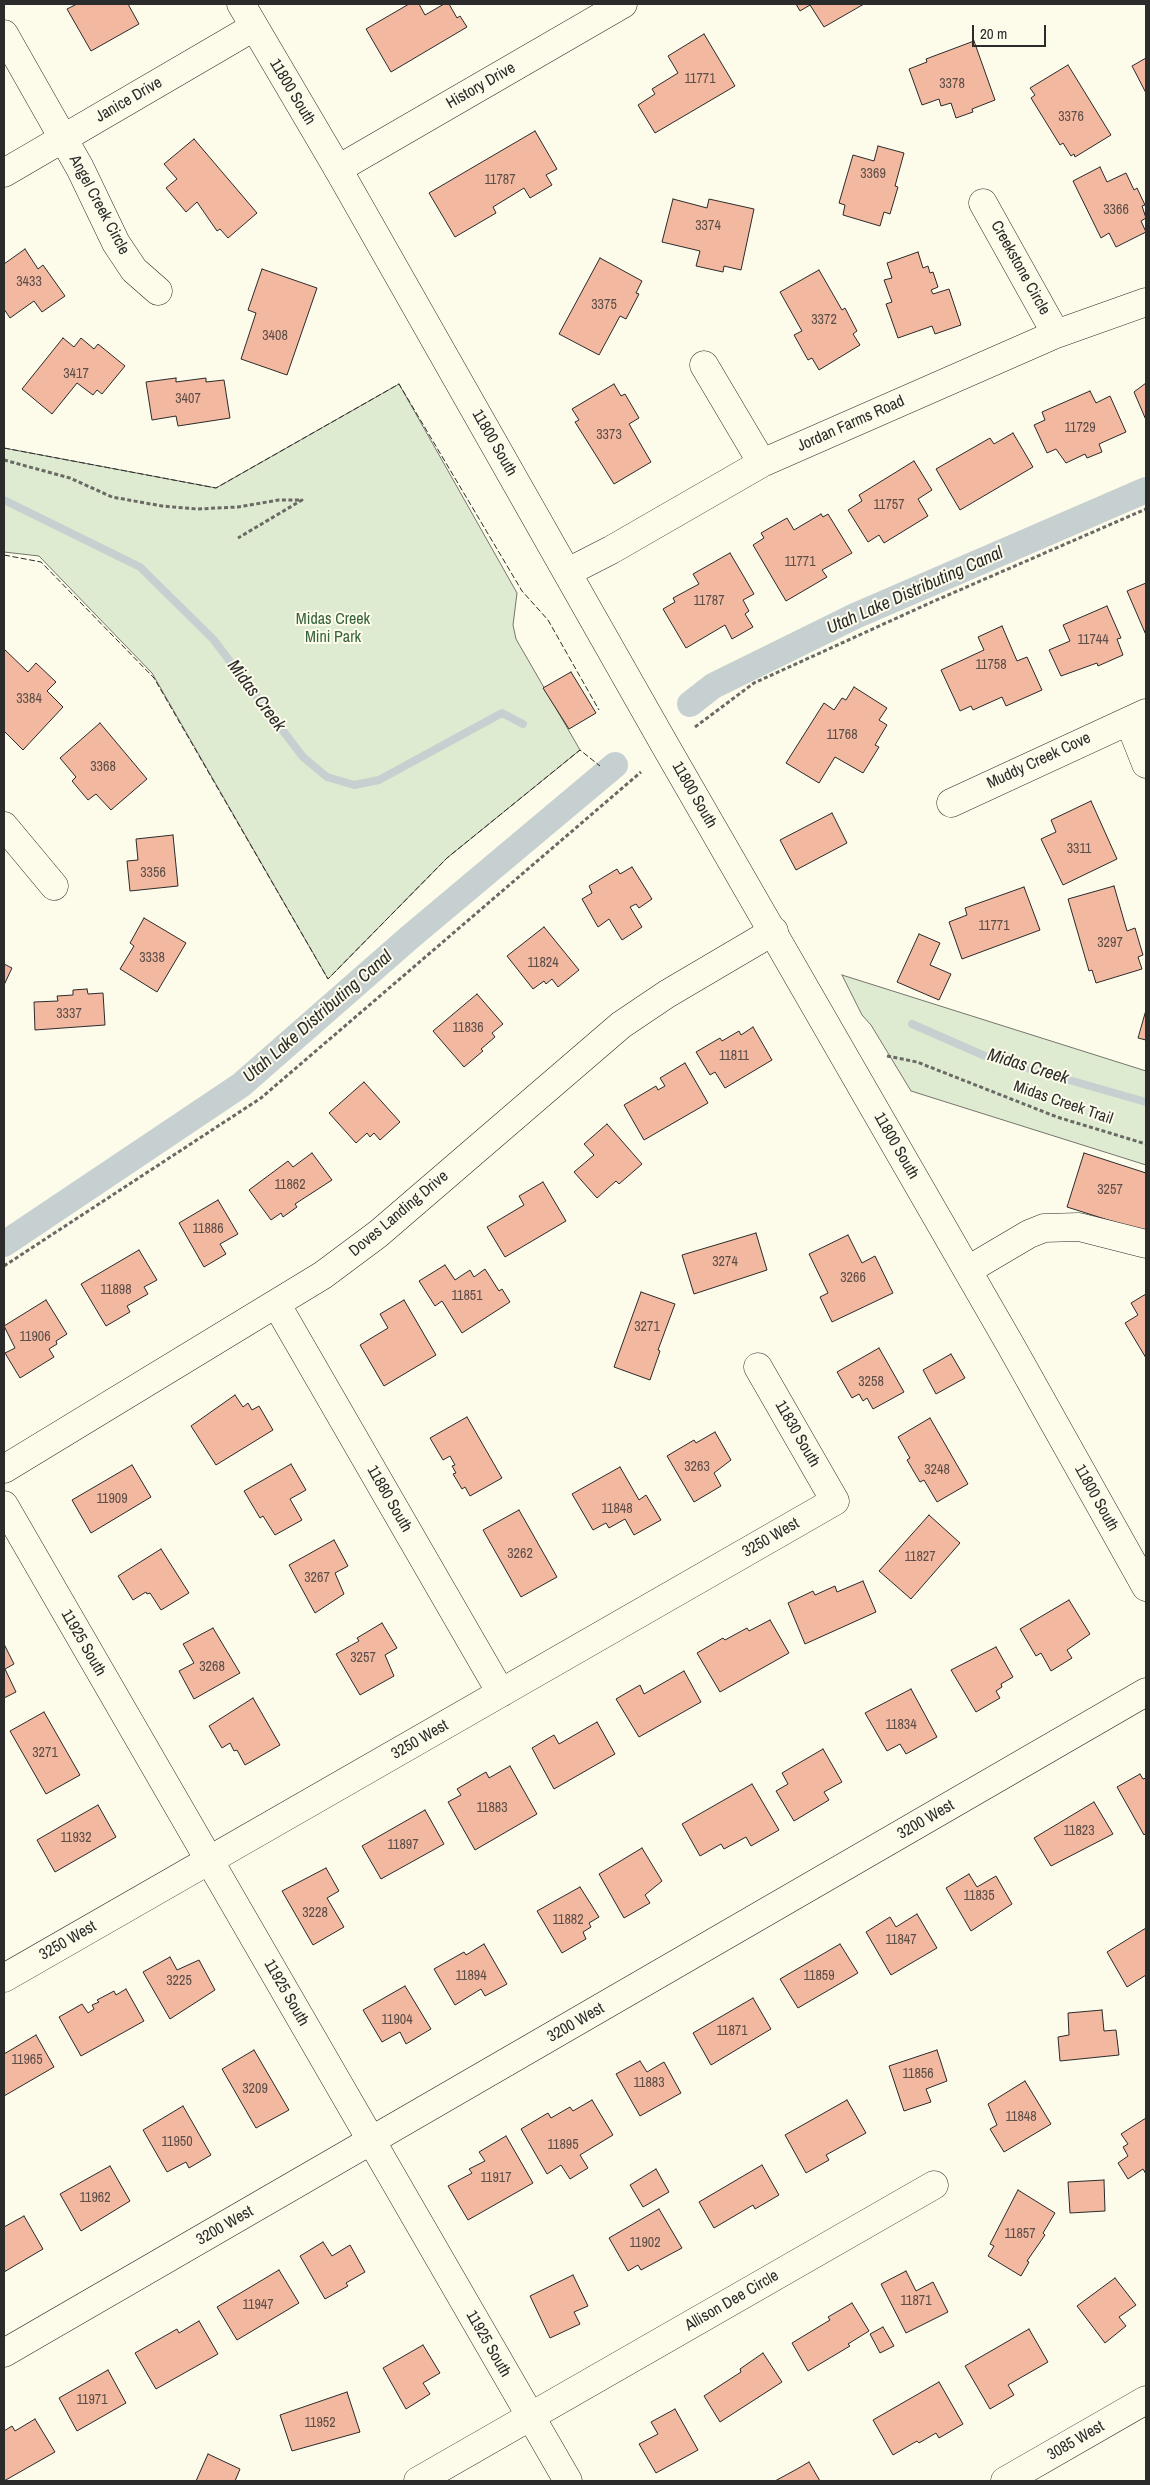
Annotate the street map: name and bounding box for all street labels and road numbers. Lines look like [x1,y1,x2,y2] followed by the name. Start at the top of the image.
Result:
[265,56,319,128] street label: 11800 South
[443,59,519,113] street label: History Drive
[92,73,166,127] street label: Janice Drive
[65,152,133,258] street label: Angel Creek Circle
[986,217,1054,319] street label: Creekstone Circle
[794,392,908,456] street label: Jordan Farms Road
[467,406,521,480] street label: 11800 South
[984,729,1094,793] street label: Muddy Creek Cove
[667,758,721,832] street label: 11800 South
[1011,1077,1115,1129] street label: Midas Creek Trail
[869,1109,923,1183] street label: 11800 South
[346,1167,452,1261] street label: Doves Landing Drive
[770,1397,824,1471] street label: 11830 South
[1070,1461,1122,1535] street label: 11800 South
[362,1462,416,1536] street label: 11880 South
[739,1514,803,1562] street label: 3250 West
[56,1606,110,1680] street label: 11925 South
[388,1716,452,1764] street label: 3250 West
[894,1796,958,1844] street label: 3200 West
[36,1917,100,1965] street label: 3250 West
[259,1956,313,2030] street label: 11925 South
[544,1999,608,2047] street label: 3200 West
[193,2202,257,2250] street label: 3200 West
[682,2266,782,2336] street label: Allison Dee Circle
[461,2307,515,2381] street label: 11925 South
[1044,2417,1108,2465] street label: 3085 West

